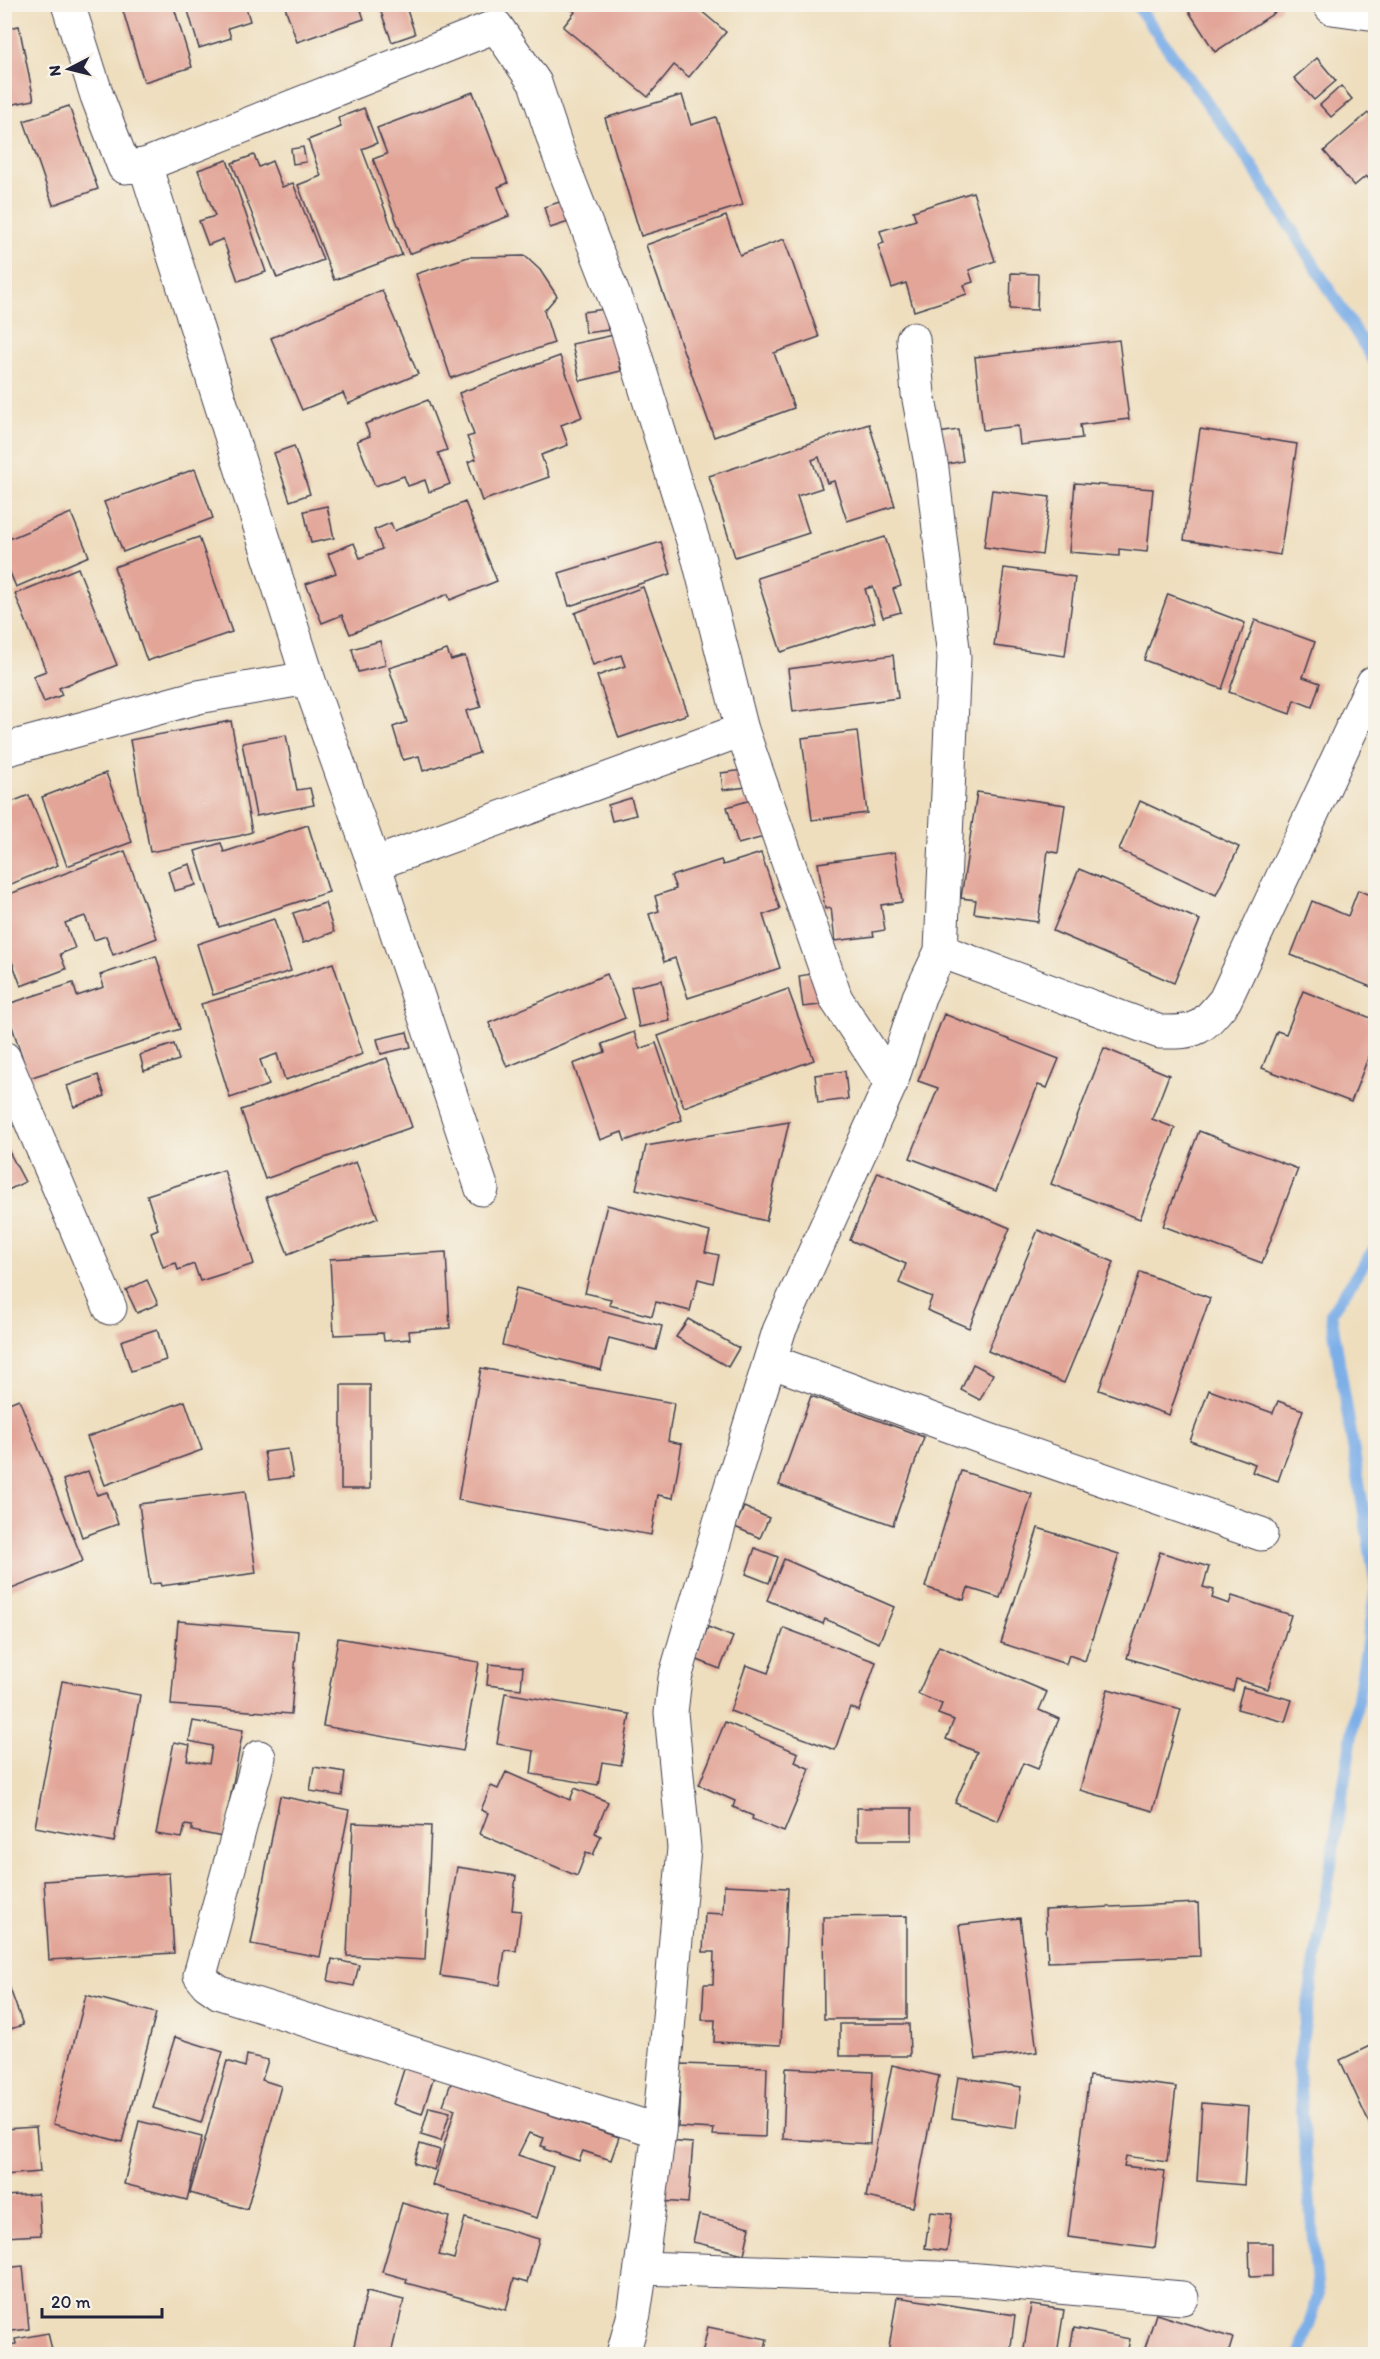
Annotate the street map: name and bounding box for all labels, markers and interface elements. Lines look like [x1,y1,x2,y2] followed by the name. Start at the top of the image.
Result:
[39,39,99,99] north arrow
[45,64,65,77] text: N
[42,2281,162,2319] scale bar
[51,2291,91,2313] text: 20 m

